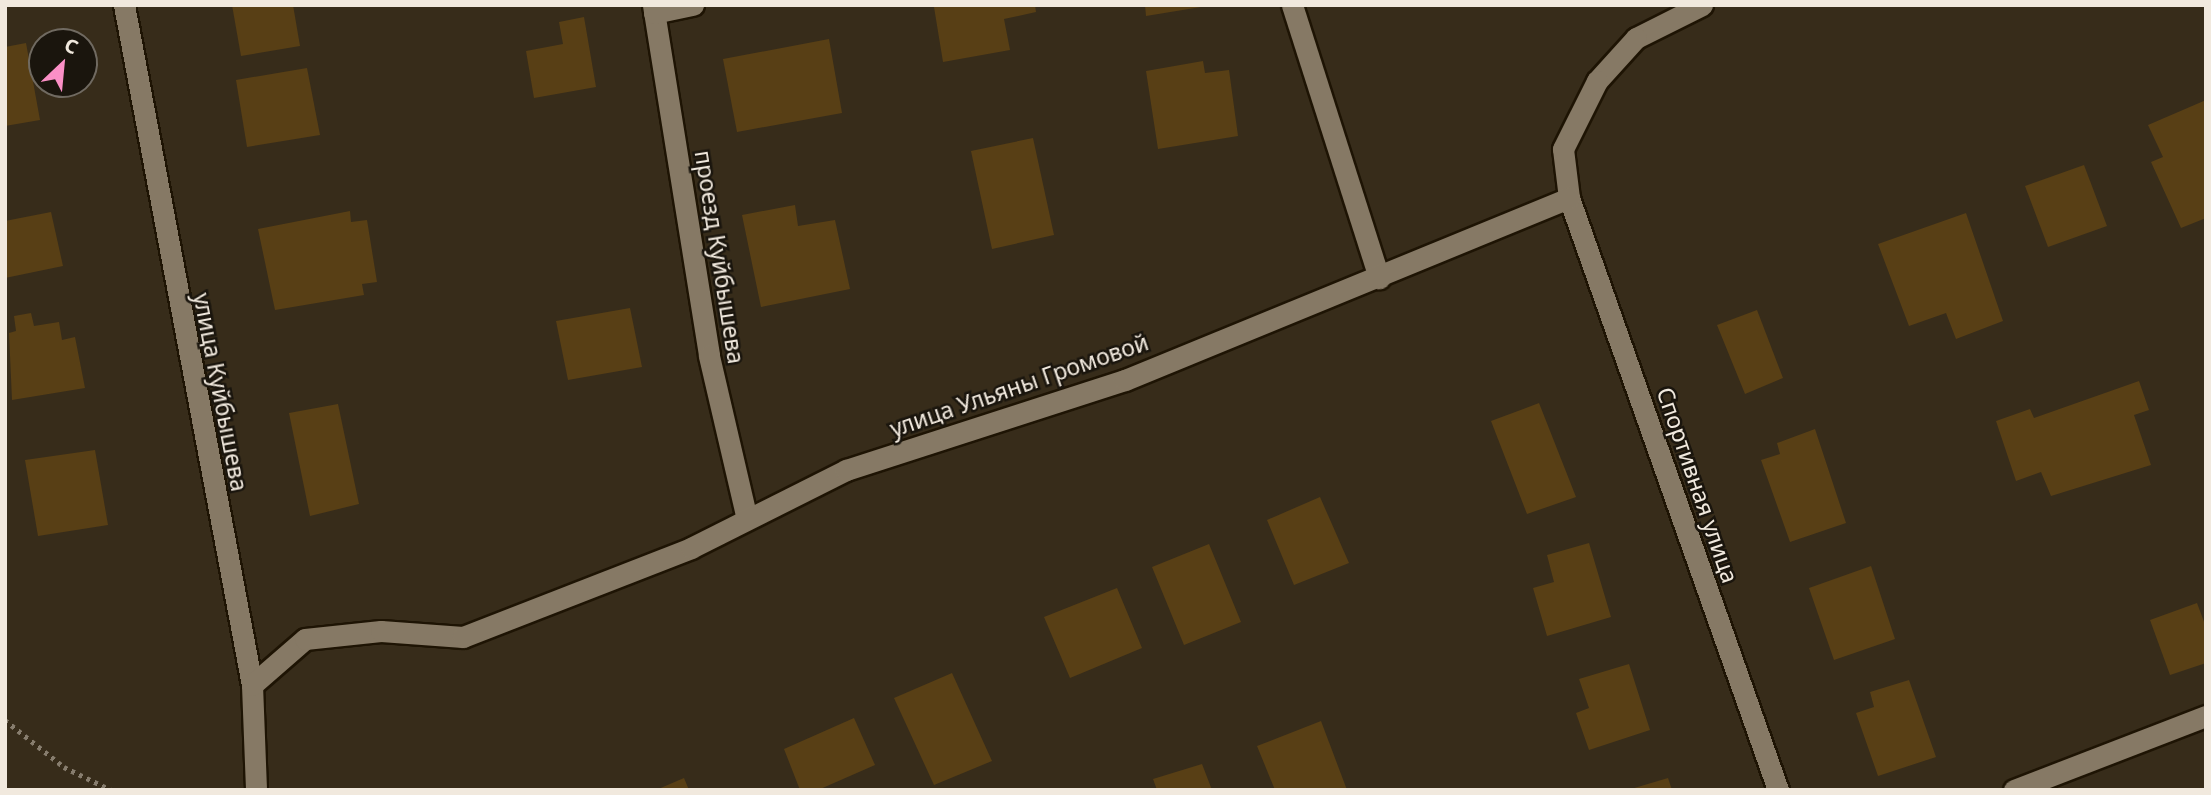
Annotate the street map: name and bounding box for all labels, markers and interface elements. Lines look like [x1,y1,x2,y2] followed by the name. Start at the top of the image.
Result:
[28,28,98,98] north arrow
[60,32,83,60] text: С
[689,148,751,366] street label: проезд Куйбышева
[188,290,254,494] street label: улица Куйбышева
[886,328,1152,442] street label: улица Ульяны Громовой
[1652,383,1744,587] street label: Спортивная улица

